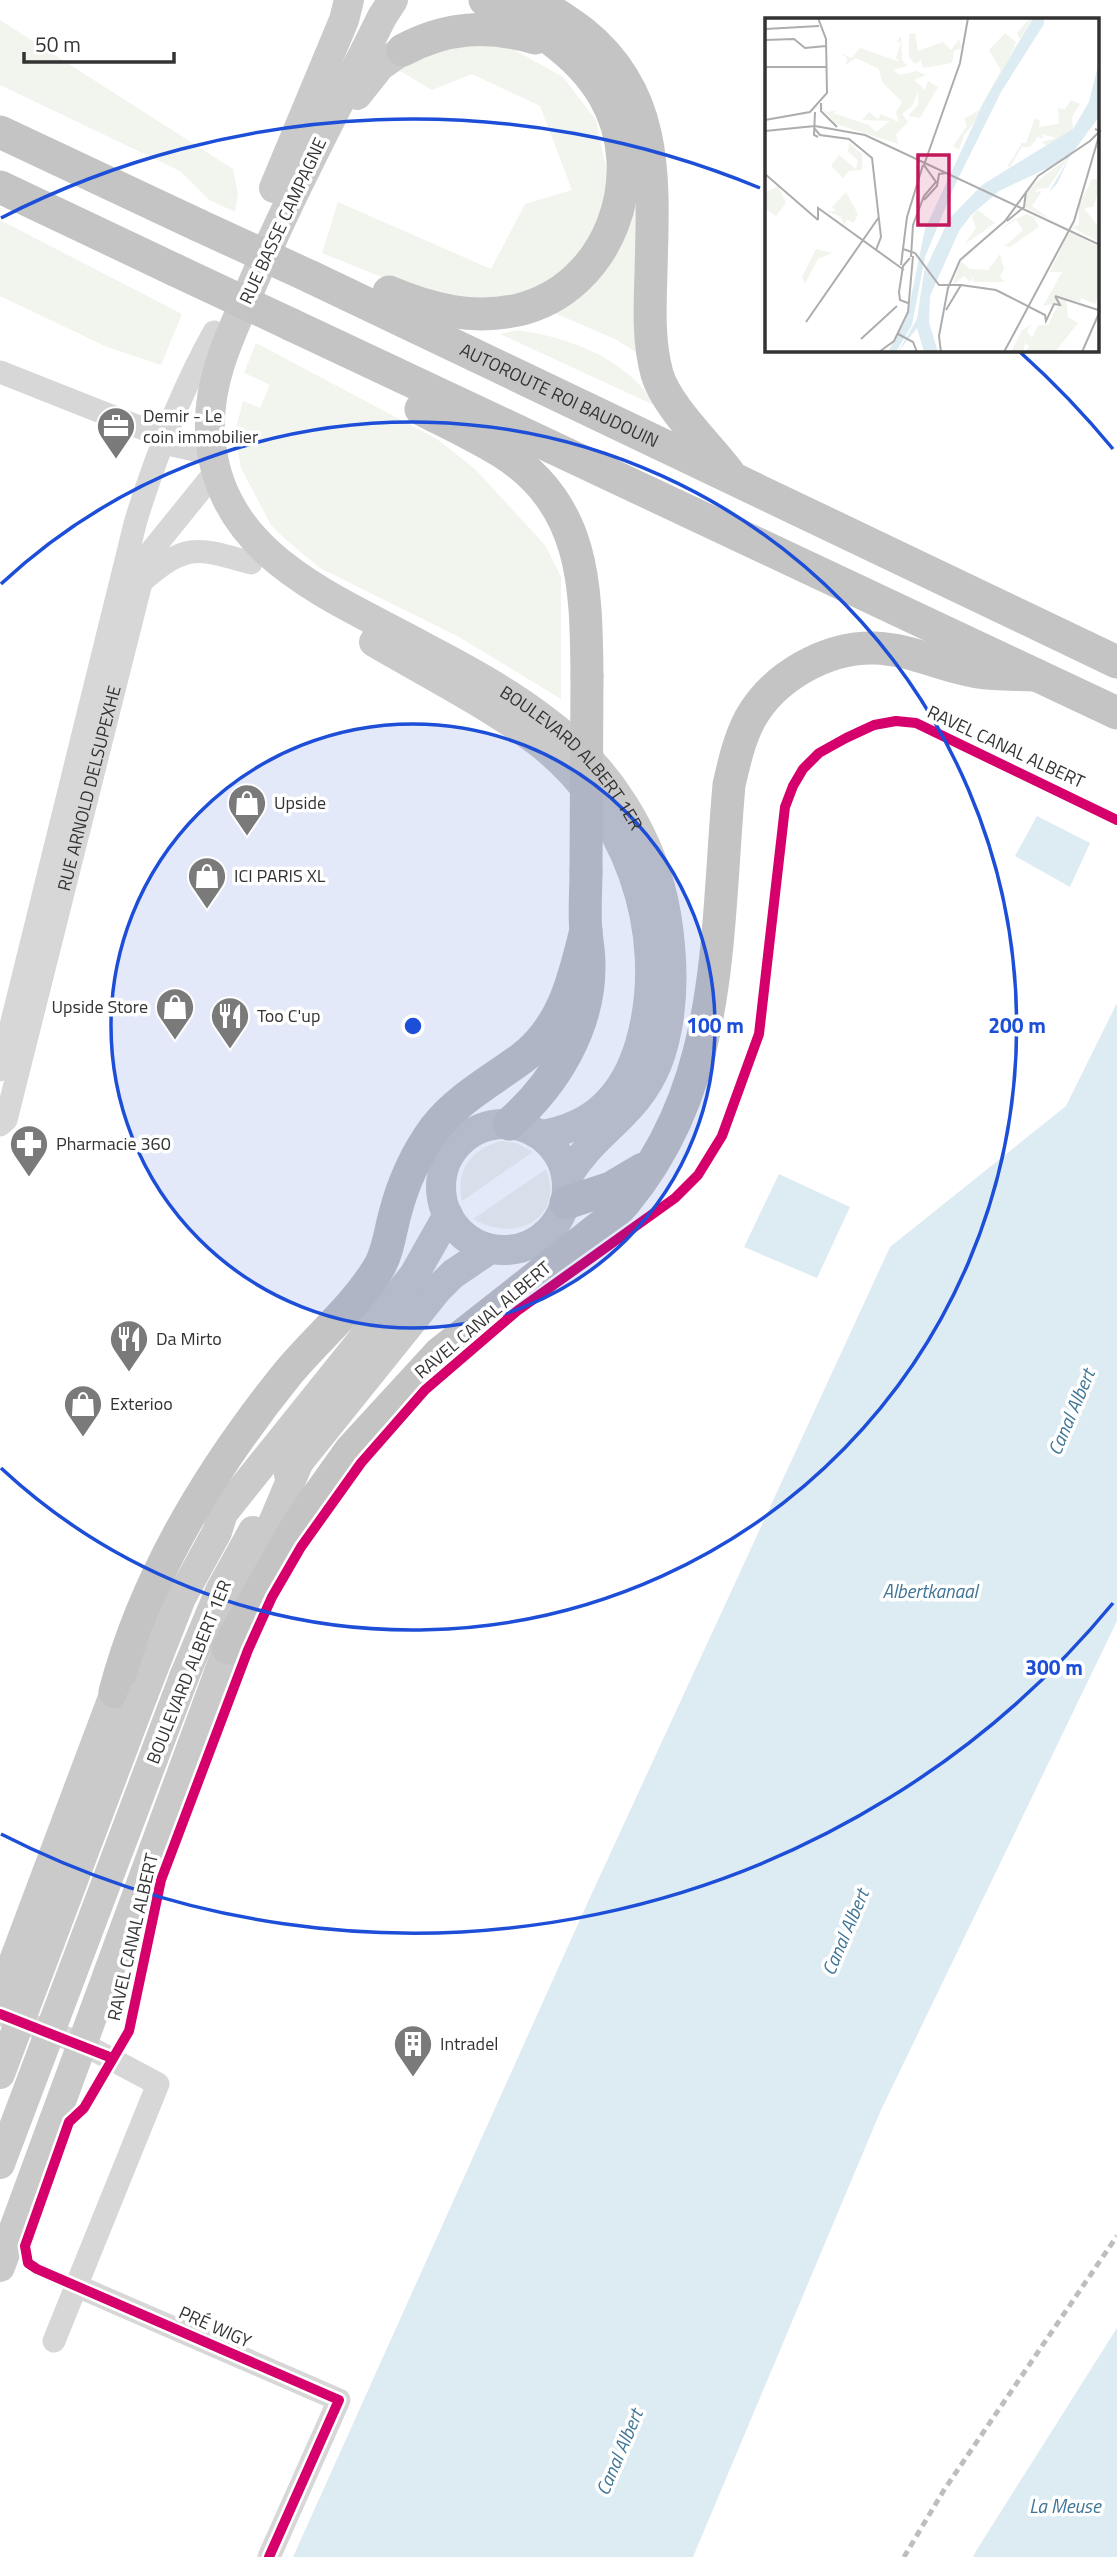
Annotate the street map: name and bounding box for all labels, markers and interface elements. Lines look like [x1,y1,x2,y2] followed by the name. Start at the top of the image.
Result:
[765,18,1100,352] inset map
[24,21,175,65] scale bar
[35,28,81,60] text: 50 m
[232,133,333,309] street label: RUE BASSE CAMPAGNE
[455,336,663,454] street label: AUTOROUTE ROI BAUDOUIN
[143,402,258,450] place label: Demir - Le coin immobilier
[95,405,137,460] office icon: Demir - Le coin immobilier
[495,679,650,835] street label: BOULEVARD ALBERT 1ER
[50,682,128,894] street label: RUE ARNOLD DELSUPEXHE
[923,698,1090,795] street label: RAVEL CANAL ALBERT
[226,782,268,837] shop icon: Upside
[274,789,326,816] place label: Upside
[186,855,228,910] shop icon: ICI PARIS XL
[234,862,326,889] place label: ICI PARIS XL
[154,986,196,1041] shop icon: Upside Store
[51,993,148,1020] place label: Upside Store
[209,995,251,1050] restaurant icon: Too C'up
[257,1002,320,1029] place label: Too C'up
[686,1009,744,1041] text: 100 m
[988,1009,1046,1041] text: 200 m
[401,1014,425,1038] centre of rings
[8,1123,50,1178] pharmacy icon: Pharmacie 360
[56,1130,171,1157] place label: Pharmacie 360
[409,1254,557,1385] street label: RAVEL CANAL ALBERT
[108,1318,150,1373] restaurant icon: Da Mirto
[156,1325,222,1352] place label: Da Mirto
[1039,1362,1102,1459] water label: Canal Albert
[62,1383,104,1438] shop icon: Exterioo
[110,1390,173,1417] place label: Exterioo
[139,1576,238,1768] street label: BOULEVARD ALBERT 1ER
[882,1576,979,1605] water label: Albertkanaal
[1025,1651,1083,1683] text: 300 m
[100,1850,165,2023] street label: RAVEL CANAL ALBERT
[813,1882,876,1979] water label: Canal Albert
[392,2023,434,2078] building icon: Intradel
[440,2030,498,2057] place label: Intradel
[175,2299,256,2355] street label: PRÉ WIGY
[587,2402,650,2499] water label: Canal Albert
[1029,2491,1102,2520] water label: La Meuse

